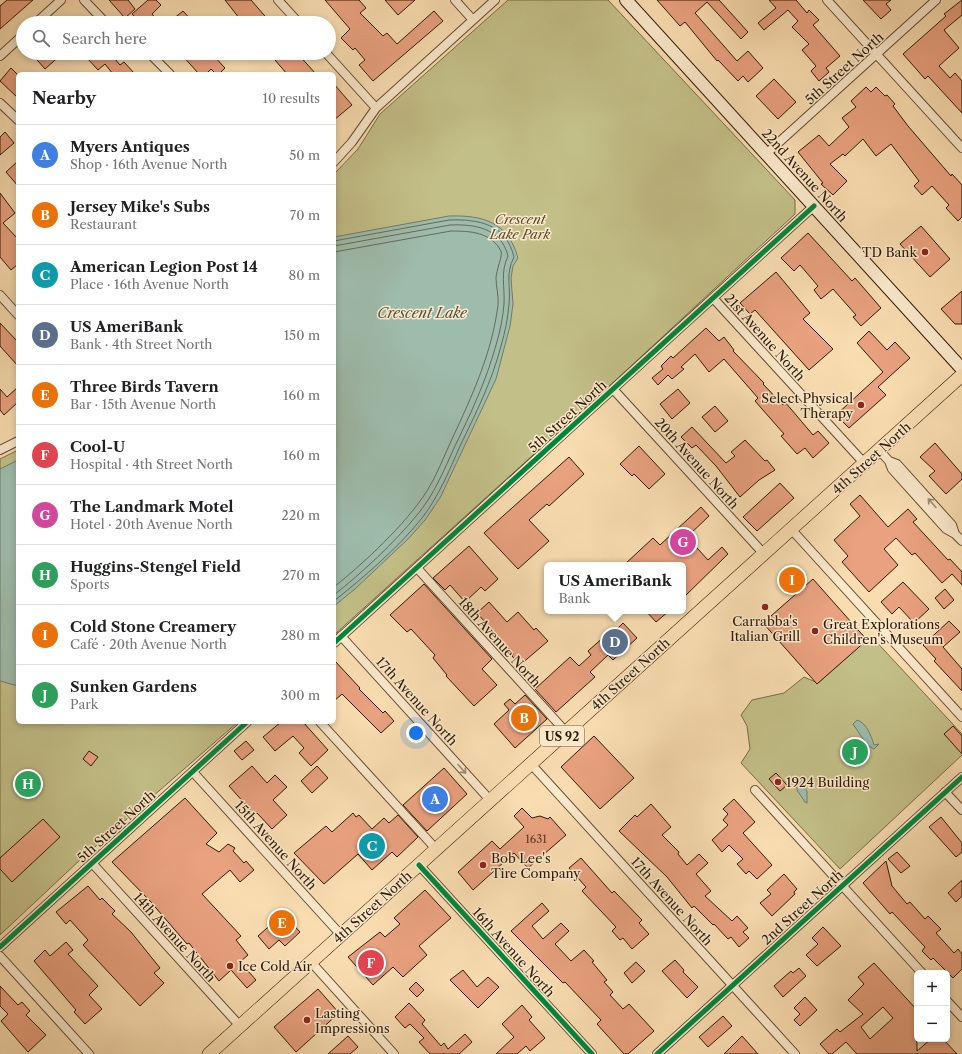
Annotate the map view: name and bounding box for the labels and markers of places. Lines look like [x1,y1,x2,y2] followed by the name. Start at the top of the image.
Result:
[862,244,917,260] place label: TD Bank
[920,247,930,257] marker: TD Bank
[761,390,854,421] place label: Select Physical Therapy
[856,400,866,410] marker: Select Physical Therapy
[670,527,696,557] pin: G
[779,565,805,595] pin: I
[760,602,770,612] marker: Carrabba's Italian Grill
[730,613,800,644] place label: Carrabba's Italian Grill
[823,616,943,647] place label: Great Explorations Children's Museum
[810,626,820,636] marker: Great Explorations Children's Museum
[602,627,628,657] pin: D
[511,703,537,733] pin: B
[842,737,868,767] pin: J
[15,769,41,799] pin: H
[786,774,869,790] place label: 1924 Building
[773,777,783,787] marker: 1924 Building
[422,784,448,814] pin: A
[359,831,385,861] pin: C
[491,850,581,881] place label: Bob Lee's Tire Company
[478,860,488,870] marker: Bob Lee's Tire Company
[269,908,295,938] pin: E
[358,948,384,978] pin: F
[238,958,312,974] place label: Ice Cold Air
[225,961,235,971] marker: Ice Cold Air
[315,1005,390,1036] place label: Lasting Impressions
[302,1015,312,1025] marker: Lasting Impressions

